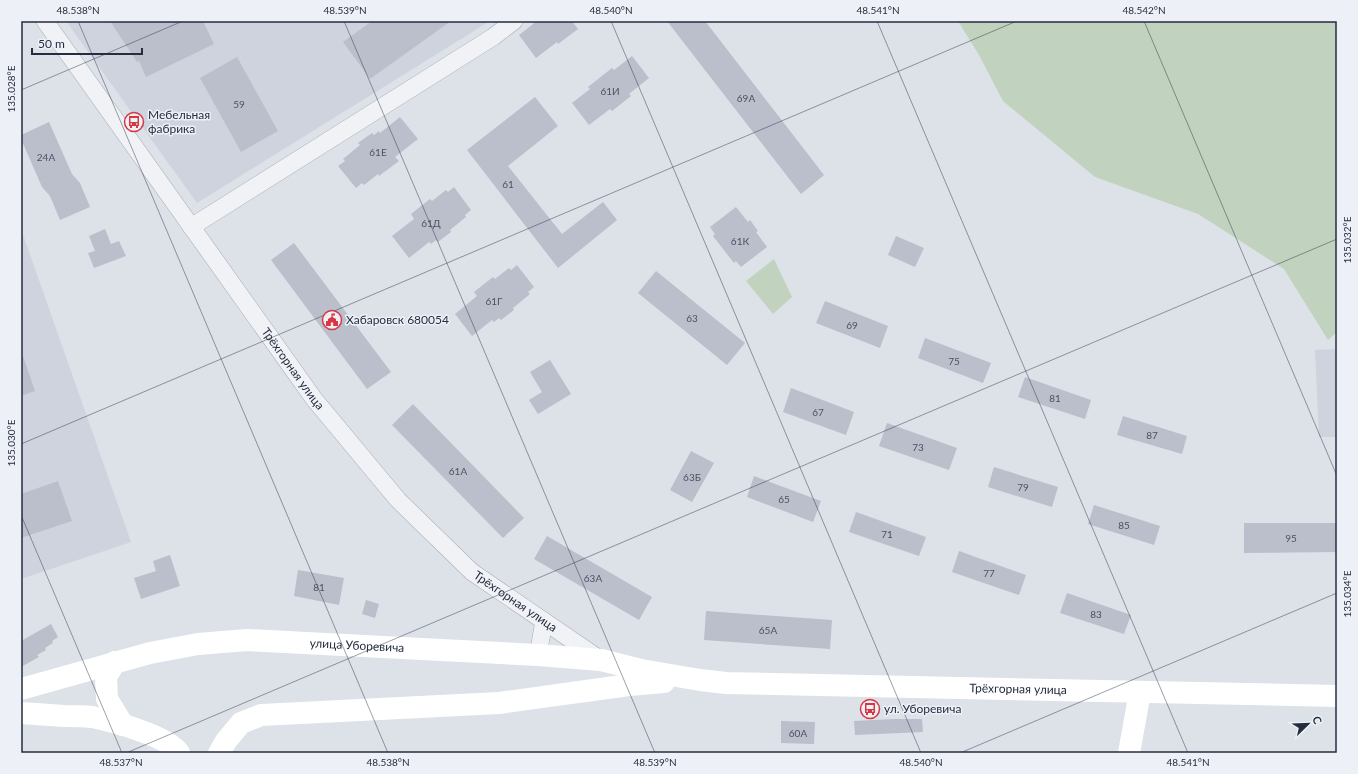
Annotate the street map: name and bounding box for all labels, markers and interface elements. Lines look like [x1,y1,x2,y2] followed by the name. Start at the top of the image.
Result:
[56,4,100,16] text: 48.538°N
[323,4,367,16] text: 48.539°N
[589,4,633,16] text: 48.540°N
[856,4,900,16] text: 48.541°N
[1122,4,1166,16] text: 48.542°N
[32,30,142,56] scale bar
[38,36,65,51] text: 50 m
[5,65,17,113] text: 135.028°E
[600,85,620,97] house number: 61И
[737,92,755,104] house number: 69А
[233,98,245,110] house number: 59
[148,107,210,136] place label: Мебельная фабрика
[123,111,145,133] bus stop icon: Мебельная фабрика
[369,146,387,158] house number: 61Е
[37,151,55,163] house number: 24А
[502,178,514,190] house number: 61
[1341,216,1353,264] text: 135.032°E
[421,217,441,229] house number: 61Д
[731,235,749,247] house number: 61К
[486,295,503,307] house number: 61Г
[321,309,343,331] public building icon: Хабаровск 680054
[346,312,449,327] place label: Хабаровск 680054
[686,312,698,324] house number: 63
[846,319,858,331] house number: 69
[259,325,328,413] street label: Трёхгорная улица
[948,355,960,367] house number: 75
[1049,392,1061,404] house number: 81
[812,406,824,418] house number: 67
[5,419,17,467] text: 135.030°E
[1146,429,1158,441] house number: 87
[912,441,924,453] house number: 73
[449,465,467,477] house number: 61А
[683,471,701,483] house number: 63Б
[1017,481,1029,493] house number: 79
[778,493,790,505] house number: 65
[1118,519,1130,531] house number: 85
[881,528,893,540] house number: 71
[1285,532,1297,544] house number: 95
[471,567,560,635] street label: Трёхгорная улица
[983,567,995,579] house number: 77
[1341,570,1353,618] text: 135.034°E
[584,572,602,584] house number: 63А
[313,581,325,593] house number: 81
[1090,608,1102,620] house number: 83
[759,624,777,636] house number: 65А
[309,635,405,655] street label: улица Уборевича
[969,680,1067,697] street label: Трёхгорная улица
[859,698,881,720] bus stop icon: ул. Уборевича
[884,701,961,716] place label: ул. Уборевича
[1288,704,1328,744] north arrow
[1310,714,1325,726] text: С
[789,727,807,739] house number: 60А
[99,756,143,768] text: 48.537°N
[366,756,410,768] text: 48.538°N
[633,756,677,768] text: 48.539°N
[899,756,943,768] text: 48.540°N
[1166,756,1210,768] text: 48.541°N

